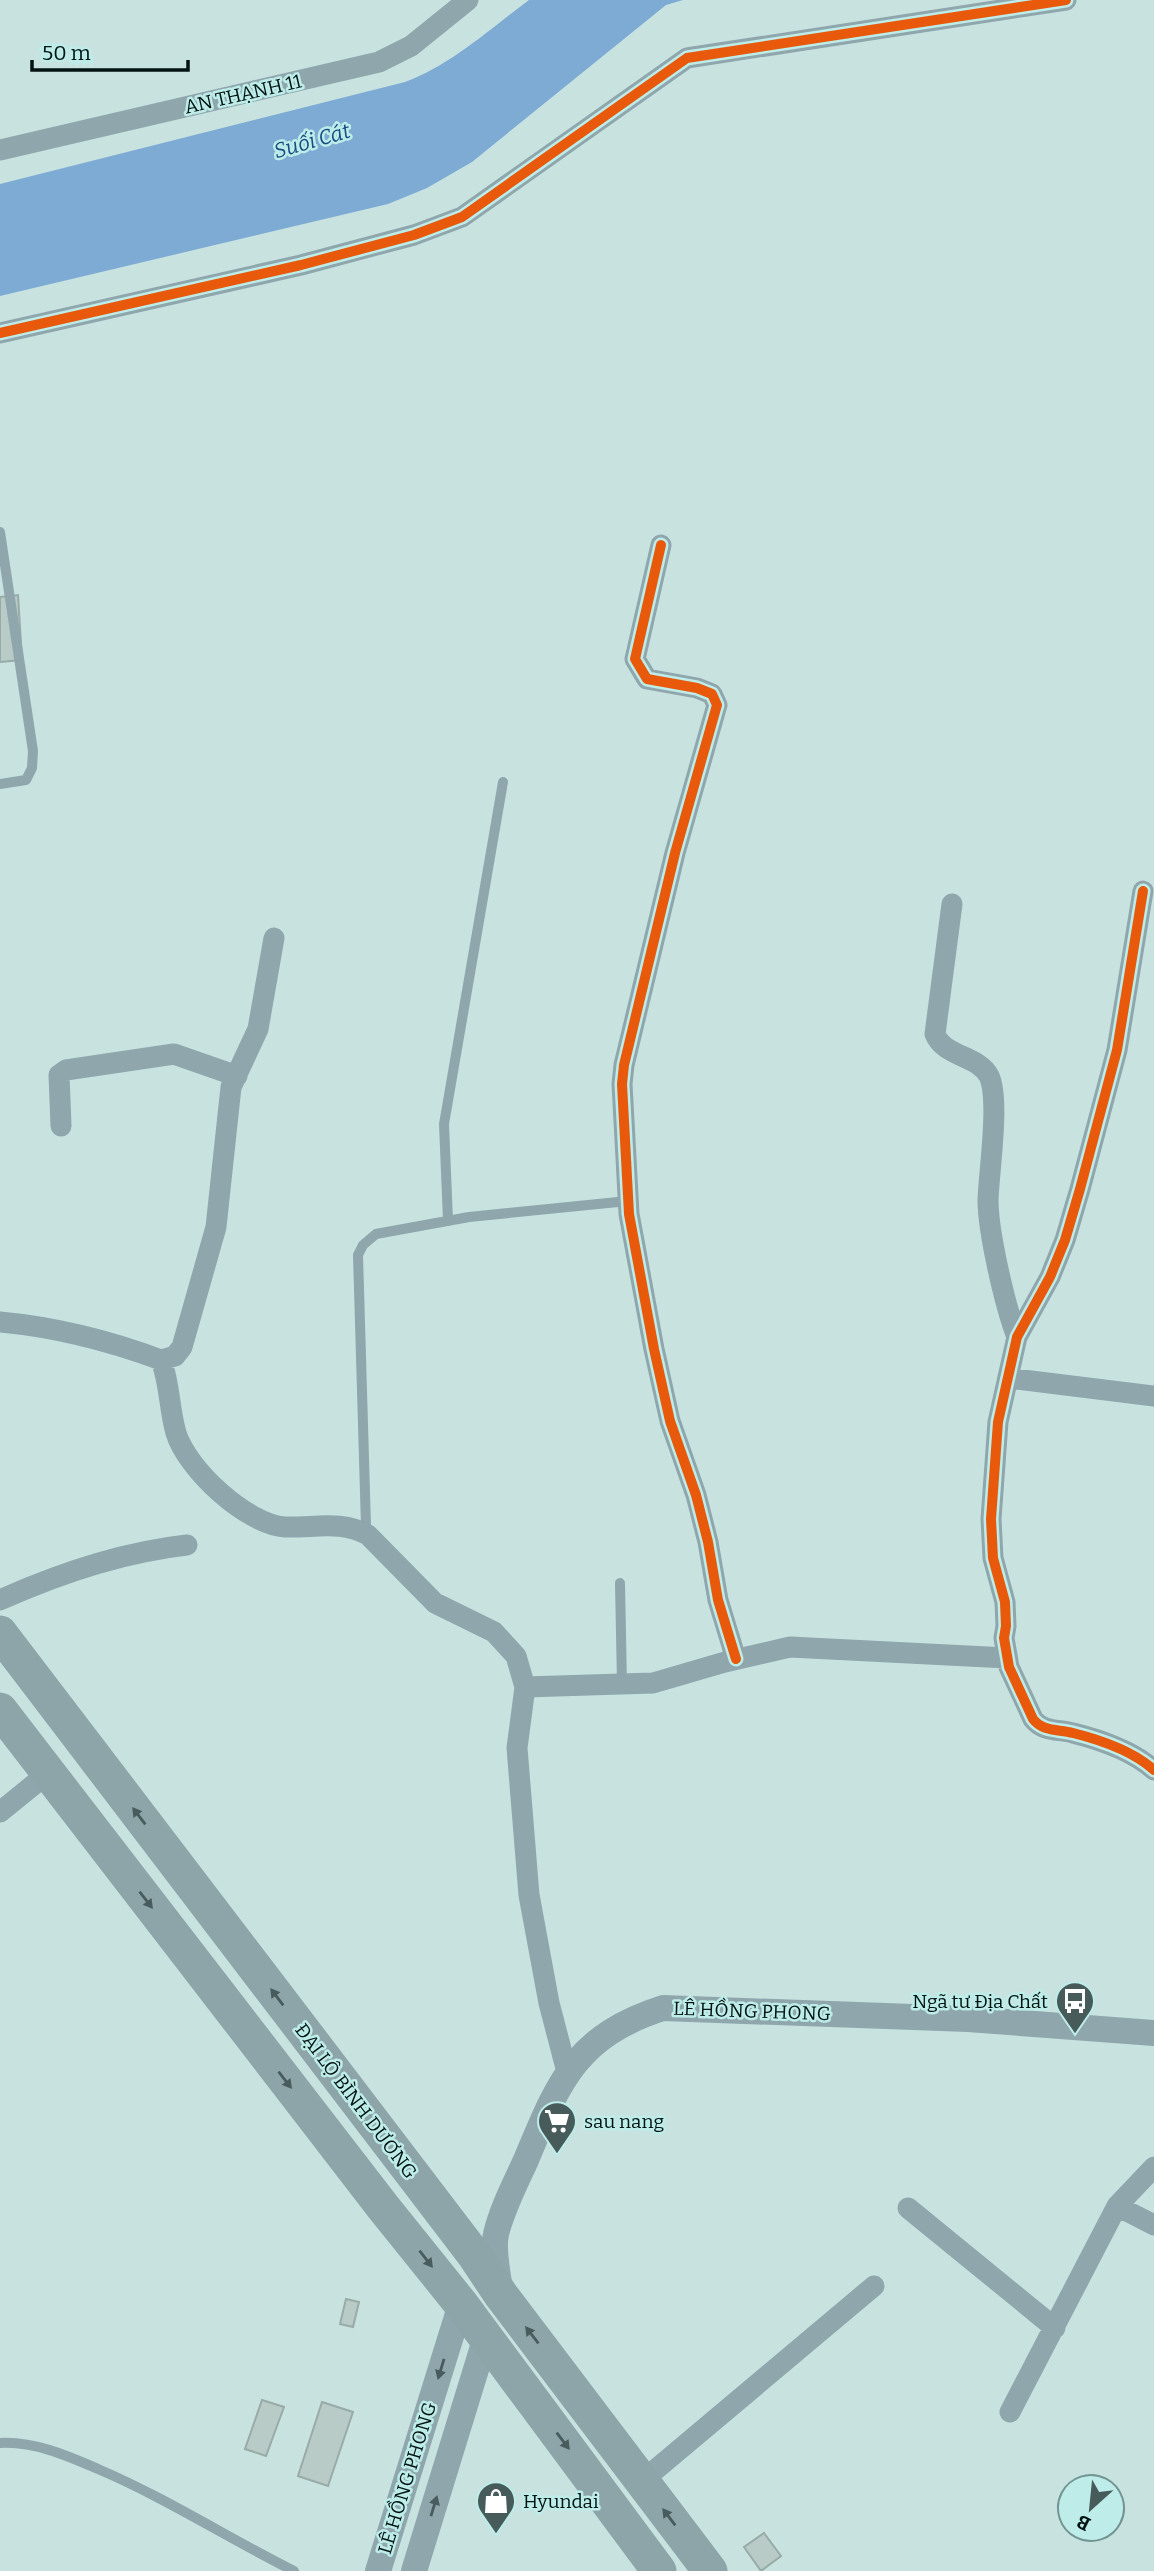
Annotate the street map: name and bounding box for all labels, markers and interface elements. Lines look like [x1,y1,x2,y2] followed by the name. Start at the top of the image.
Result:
[32,28,187,72] scale bar
[42,40,91,66] text: 50 m
[182,69,304,119] street label: AN THẠNH 11
[271,118,354,164] water label: Suối Cát
[133,1807,147,1825] one-way arrow
[138,1891,153,1909] one-way arrow
[1054,1980,1096,2035] bus stop icon: Ngã tư Địa Chất
[271,1988,285,2006] one-way arrow
[912,1990,1048,2013] place label: Ngã tư Địa Chất
[673,1996,831,2025] street label: LÊ HỒNG PHONG
[290,2019,422,2183] street label: ĐẠI LỘ BÌNH DƯƠNG
[277,2071,292,2089] one-way arrow
[536,2100,578,2155] supermarket icon: sau nang
[584,2110,665,2133] place label: sau nang
[418,2250,432,2268] one-way arrow
[524,2327,539,2345] one-way arrow
[435,2359,446,2380] one-way arrow
[372,2399,441,2557] street label: LÊ HỒNG PHONG
[555,2431,570,2449] one-way arrow
[1056,2473,1126,2543] north arrow
[475,2480,517,2535] shop icon: Hyundai
[523,2490,599,2513] place label: Hyundai
[429,2495,439,2516] one-way arrow
[662,2508,677,2526] one-way arrow
[1073,2510,1094,2536] text: B

